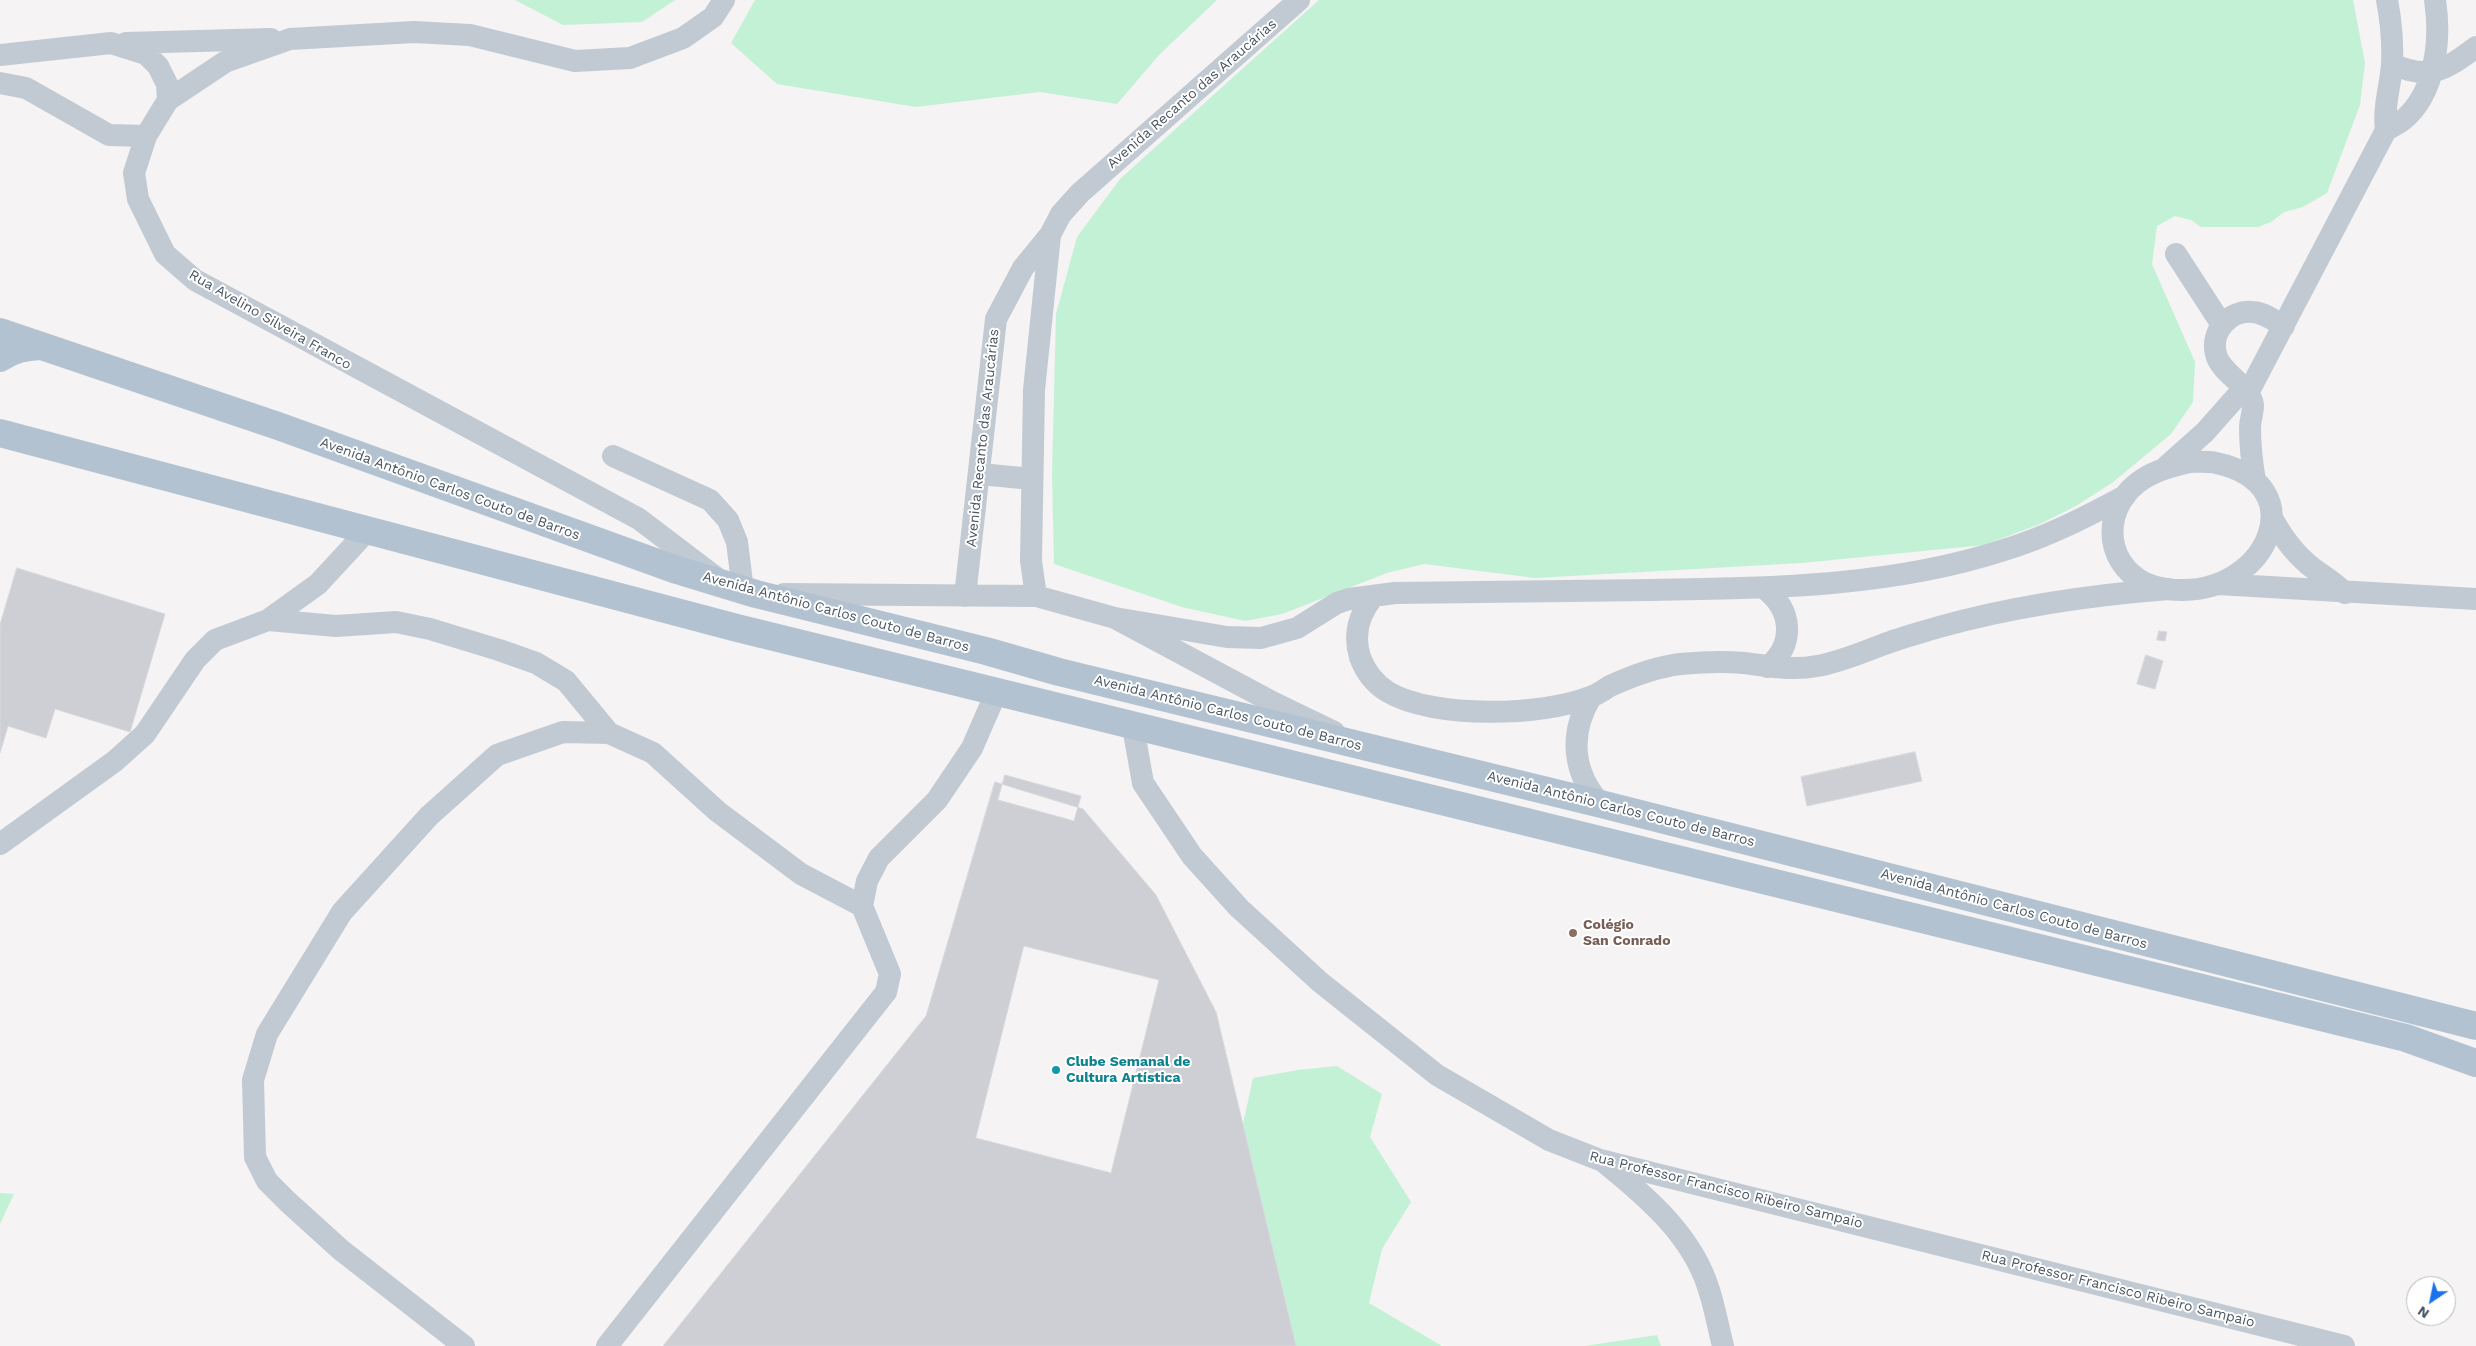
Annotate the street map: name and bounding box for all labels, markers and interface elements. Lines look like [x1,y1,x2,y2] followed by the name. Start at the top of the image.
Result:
[1104,16,1280,172] street label: Avenida Recanto das Araucárias
[186,267,354,373] street label: Rua Avelino Silveira Franco
[963,328,1003,548] street label: Avenida Recanto das Araucárias
[318,434,582,544] street label: Avenida Antônio Carlos Couto de Barros
[701,568,971,656] street label: Avenida Antônio Carlos Couto de Barros
[1093,672,1363,754] street label: Avenida Antônio Carlos Couto de Barros
[1486,768,1756,850] street label: Avenida Antônio Carlos Couto de Barros
[1879,865,2149,953] street label: Avenida Antônio Carlos Couto de Barros
[1583,917,1671,950] place label: Colégio San Conrado
[1567,927,1579,939] marker: Colégio San Conrado
[1066,1054,1190,1086] place label: Clube Semanal de Cultura Artística
[1050,1064,1062,1076] marker: Clube Semanal de Cultura Artística
[1588,1148,1864,1232] street label: Rua Professor Francisco Ribeiro Sampaio
[1980,1247,2256,1331] street label: Rua Professor Francisco Ribeiro Sampaio
[2406,1276,2456,1326] north arrow
[2414,1303,2432,1322] text: N

